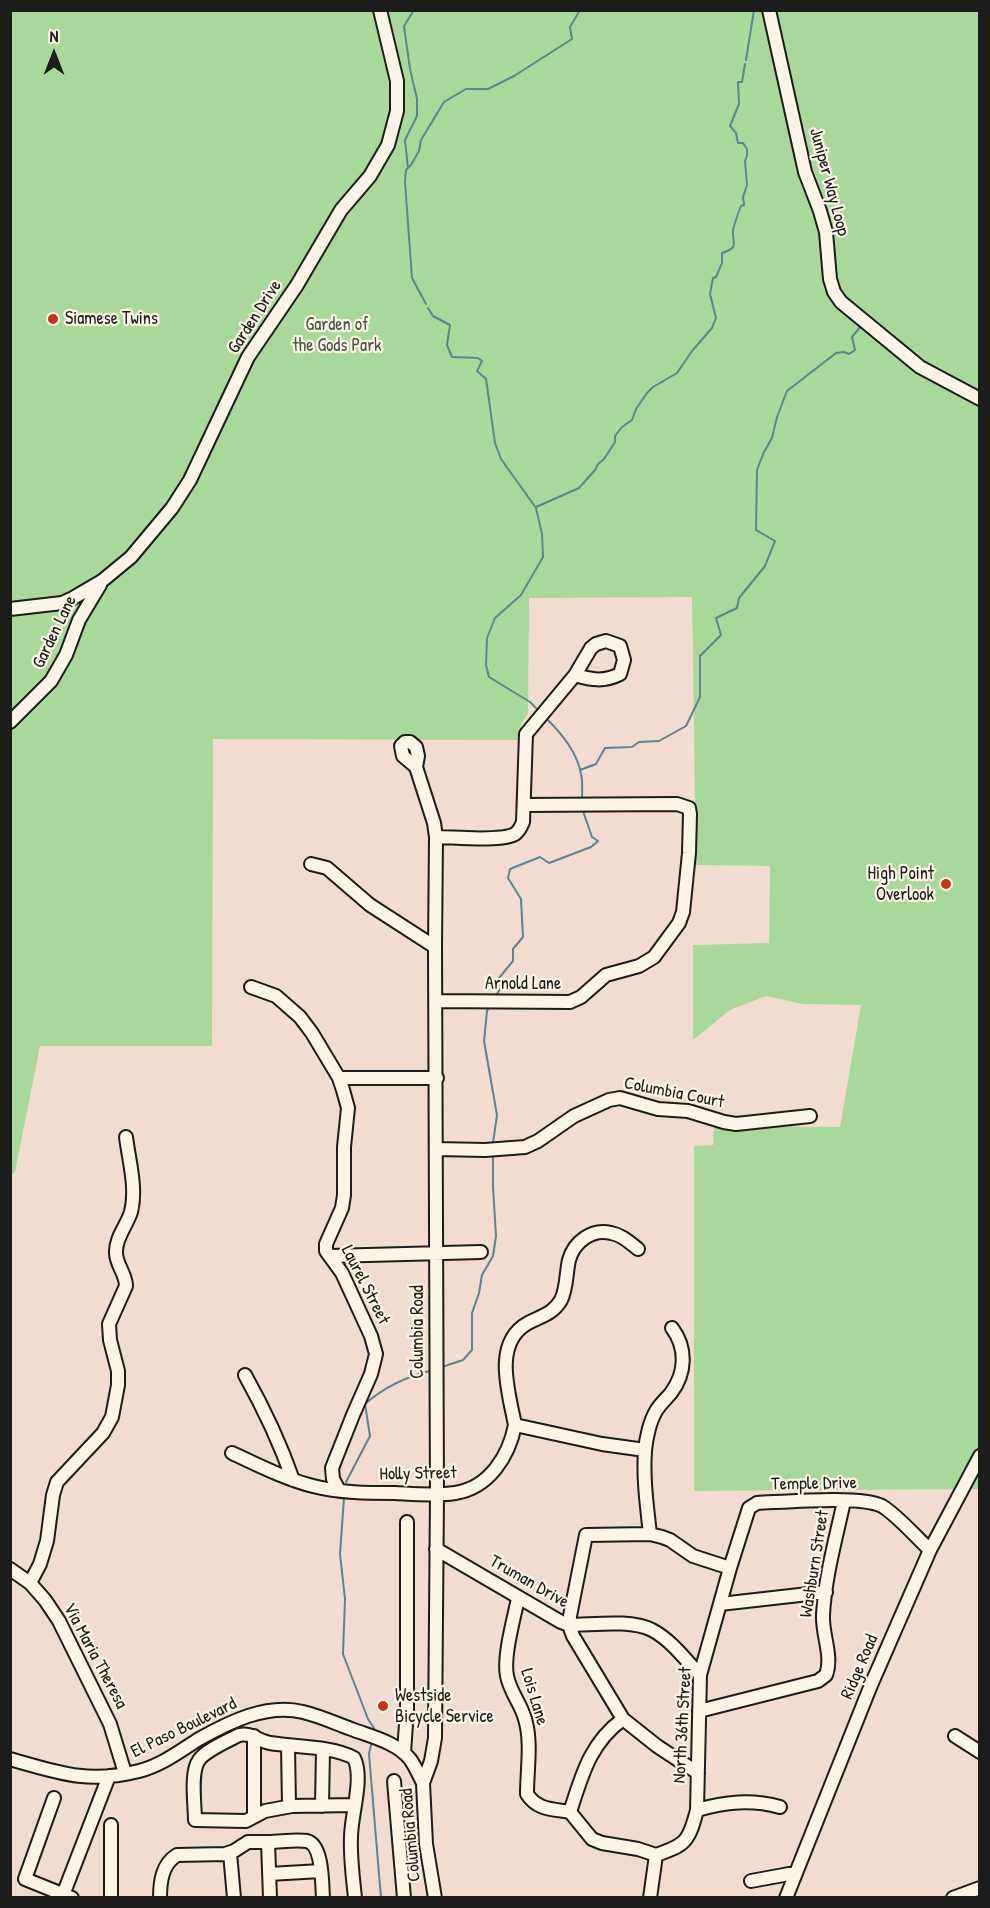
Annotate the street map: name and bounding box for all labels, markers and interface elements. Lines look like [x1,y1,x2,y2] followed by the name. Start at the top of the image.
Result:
[24,24,84,84] north arrow
[50,25,58,47] text: N
[804,126,854,238] street label: Juniper Way Loop
[223,276,287,358] street label: Garden Drive
[65,308,158,330] place label: Siamese Twins
[46,312,60,326] marker: Siamese Twins
[292,314,382,356] park label: Garden of the Gods Park
[28,592,82,672] street label: Garden Lane
[868,863,934,906] place label: High Point Overlook
[939,877,953,891] marker: High Point Overlook
[485,973,561,995] street label: Arnold Lane
[622,1073,726,1113] street label: Columbia Court
[336,1242,394,1328] street label: Laurel Street
[407,1285,429,1379] street label: Columbia Road
[379,1463,457,1485] street label: Holly Street
[771,1472,857,1496] street label: Temple Drive
[796,1509,834,1619] street label: Washburn Street
[485,1551,573,1613] street label: Truman Drive
[58,1599,132,1713] street label: Via Maria Theresa
[837,1631,883,1703] street label: Ridge Road
[515,1666,553,1728] street label: Lois Lane
[669,1666,697,1784] street label: North 36th Street
[395,1685,494,1728] place label: Westside Bicycle Service
[128,1693,240,1763] street label: El Paso Boulevard
[376,1699,390,1713] marker: Westside Bicycle Service
[396,1787,426,1883] street label: Columbia Road

